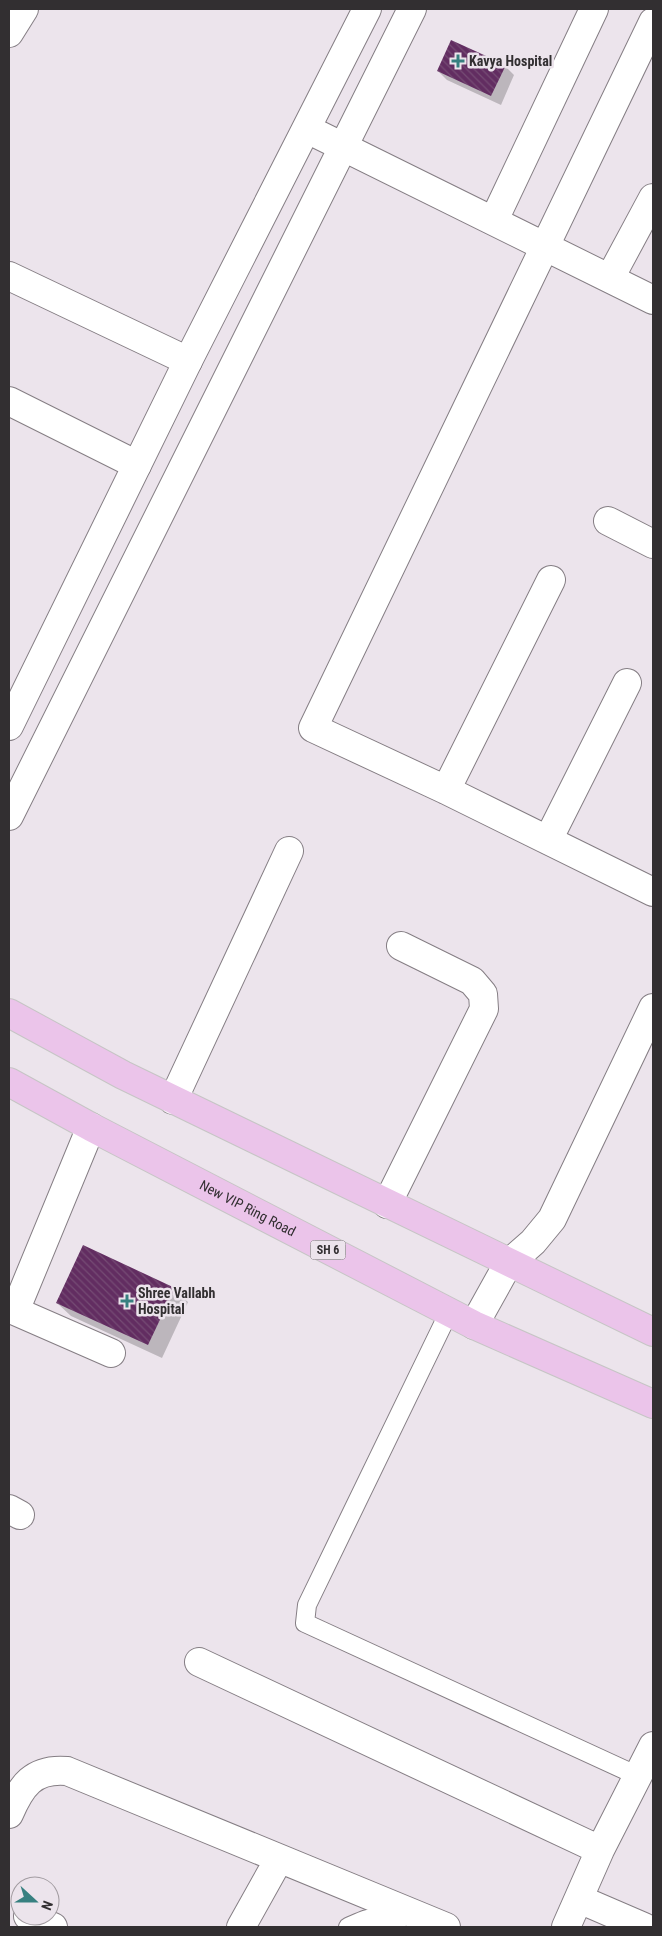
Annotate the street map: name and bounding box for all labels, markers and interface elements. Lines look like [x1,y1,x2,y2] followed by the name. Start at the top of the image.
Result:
[469,53,552,69] place label: Kavya Hospital
[451,54,465,68] marker: Kavya Hospital
[197,1177,298,1239] street label: New VIP Ring Road
[310,1240,346,1260] road number: SH 6
[138,1285,216,1317] place label: Shree Vallabh Hospital
[120,1294,134,1308] marker: Shree Vallabh Hospital
[10,1876,60,1926] north arrow
[38,1899,56,1913] text: N

